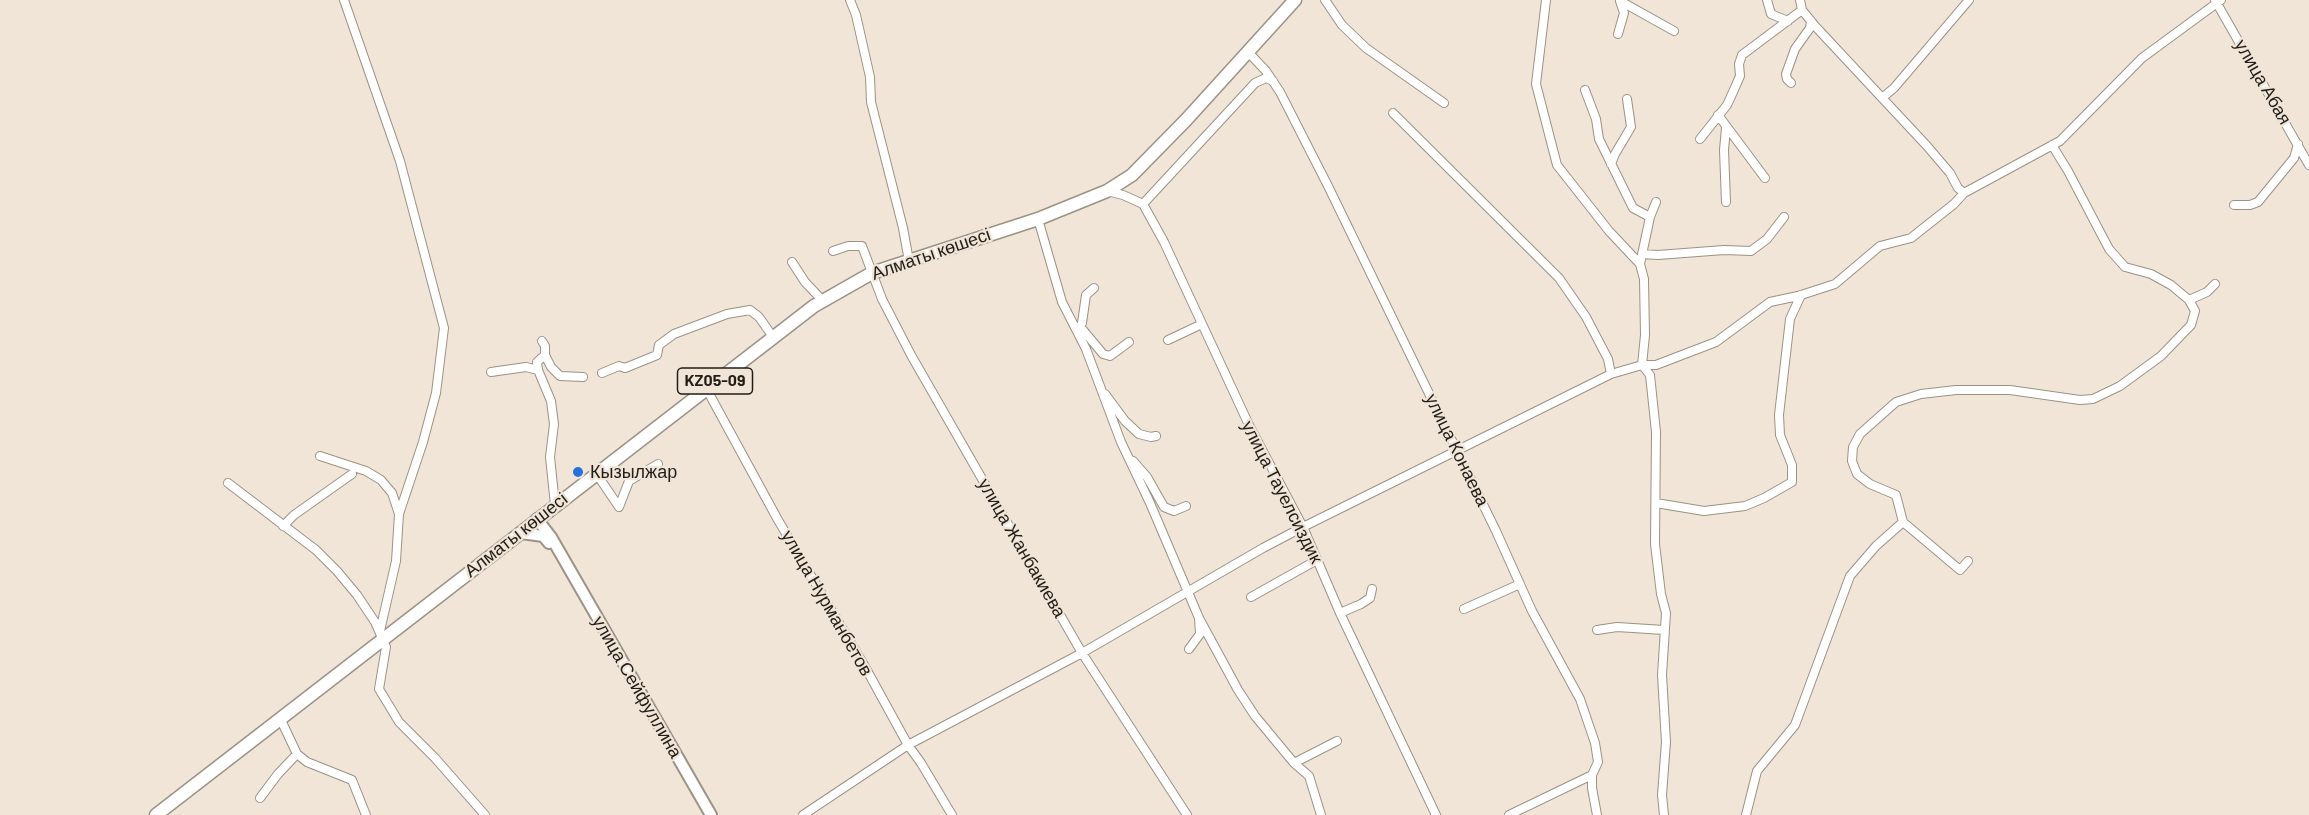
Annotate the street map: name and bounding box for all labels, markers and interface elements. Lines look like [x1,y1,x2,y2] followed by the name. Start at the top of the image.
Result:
[2230,36,2296,128] street label: улица Абая
[869,224,993,284] street label: Алматы көшесі
[678,368,752,394] road number: KZ05-09
[1420,390,1494,510] street label: улица Конаева
[1237,417,1327,567] street label: улица Тауелсиздик
[590,461,677,483] place label: Кызылжар
[571,465,585,479] marker: Кызылжар
[973,475,1071,621] street label: улица Жанбакиева
[460,488,572,582] street label: Алматы көшесі
[777,526,877,680] street label: улица Нурманбетов
[588,612,686,762] street label: улица Сейфуллина

